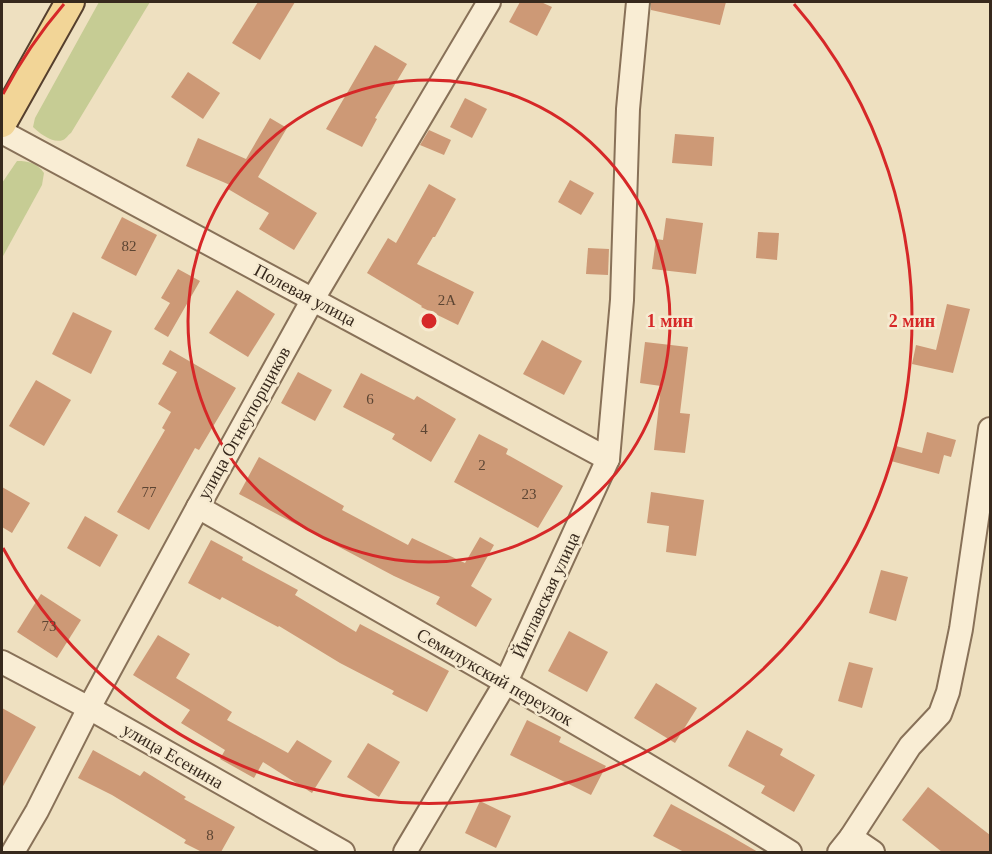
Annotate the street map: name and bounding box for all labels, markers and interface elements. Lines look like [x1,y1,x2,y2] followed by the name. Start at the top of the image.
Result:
[122,238,137,254] house number: 82
[251,260,359,330] street label: Полевая улица
[438,292,456,308] house number: 2А
[419,311,439,331] centre of rings
[647,311,693,331] text: 1 мин
[889,311,935,331] text: 2 мин
[194,343,294,503] street label: улица Огнеупорщиков
[366,391,374,407] house number: 6
[420,421,428,437] house number: 4
[478,457,486,473] house number: 2
[142,484,157,500] house number: 77
[522,486,537,502] house number: 23
[508,529,584,661] street label: Йиглавская улица
[42,618,57,634] house number: 73
[413,624,577,730] street label: Семилукский переулок
[119,719,227,793] street label: улица Есенина
[206,827,214,843] house number: 8

